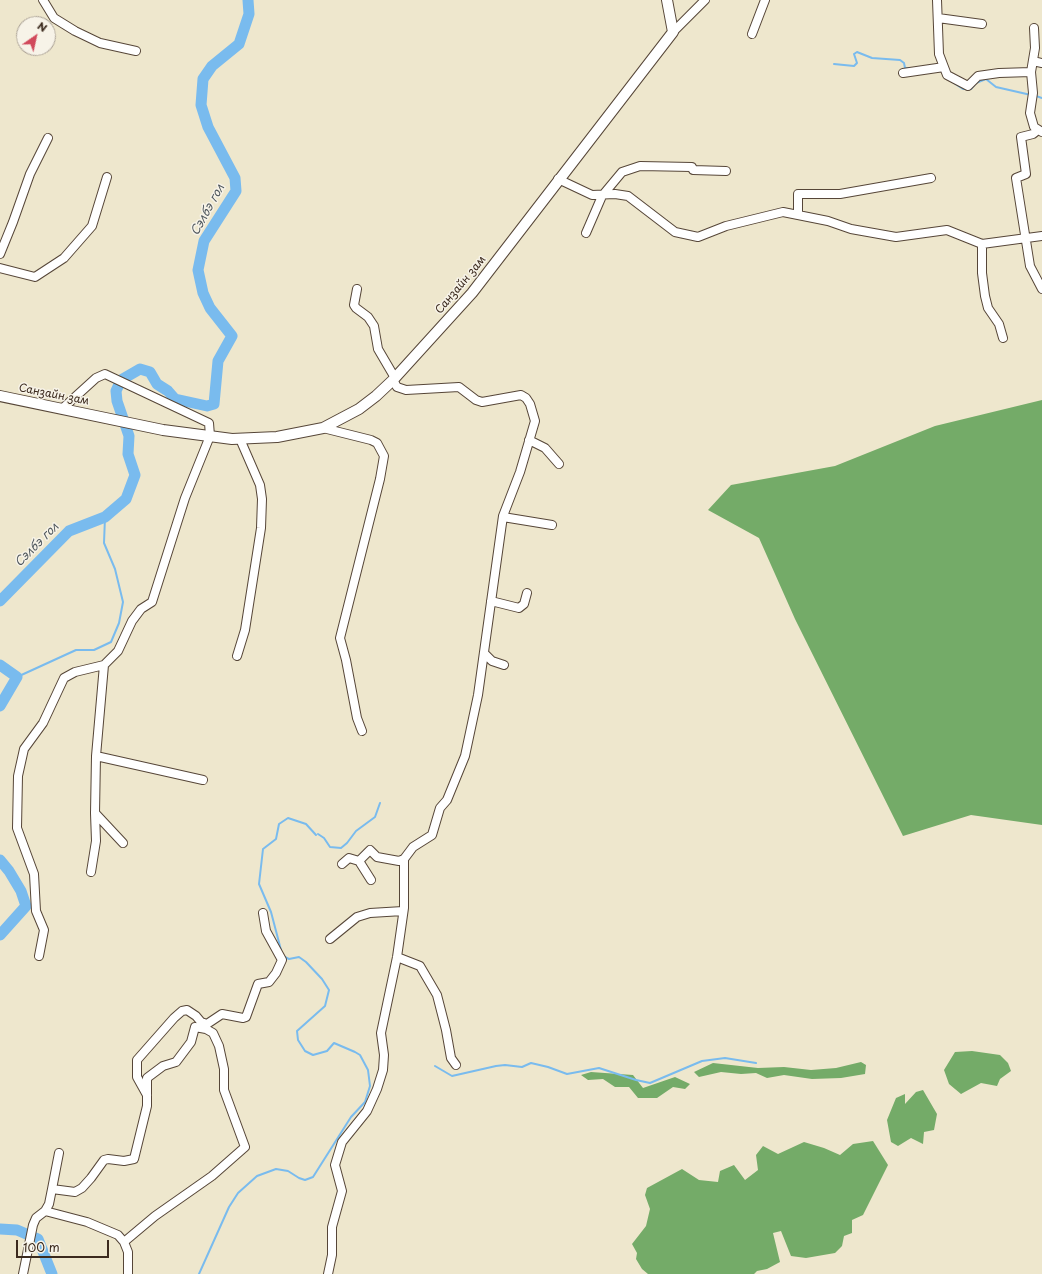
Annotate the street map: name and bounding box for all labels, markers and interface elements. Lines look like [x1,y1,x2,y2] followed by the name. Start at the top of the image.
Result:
[16,16,56,56] north arrow
[34,17,51,36] text: N
[188,182,228,238] water label: Сэлбэ гол
[433,253,489,317] street label: Санзайн зам
[17,382,91,408] street label: Санзайн зам
[12,520,62,570] water label: Сэлбэ гол
[18,1232,111,1258] scale bar
[23,1238,60,1256] text: 100 m

